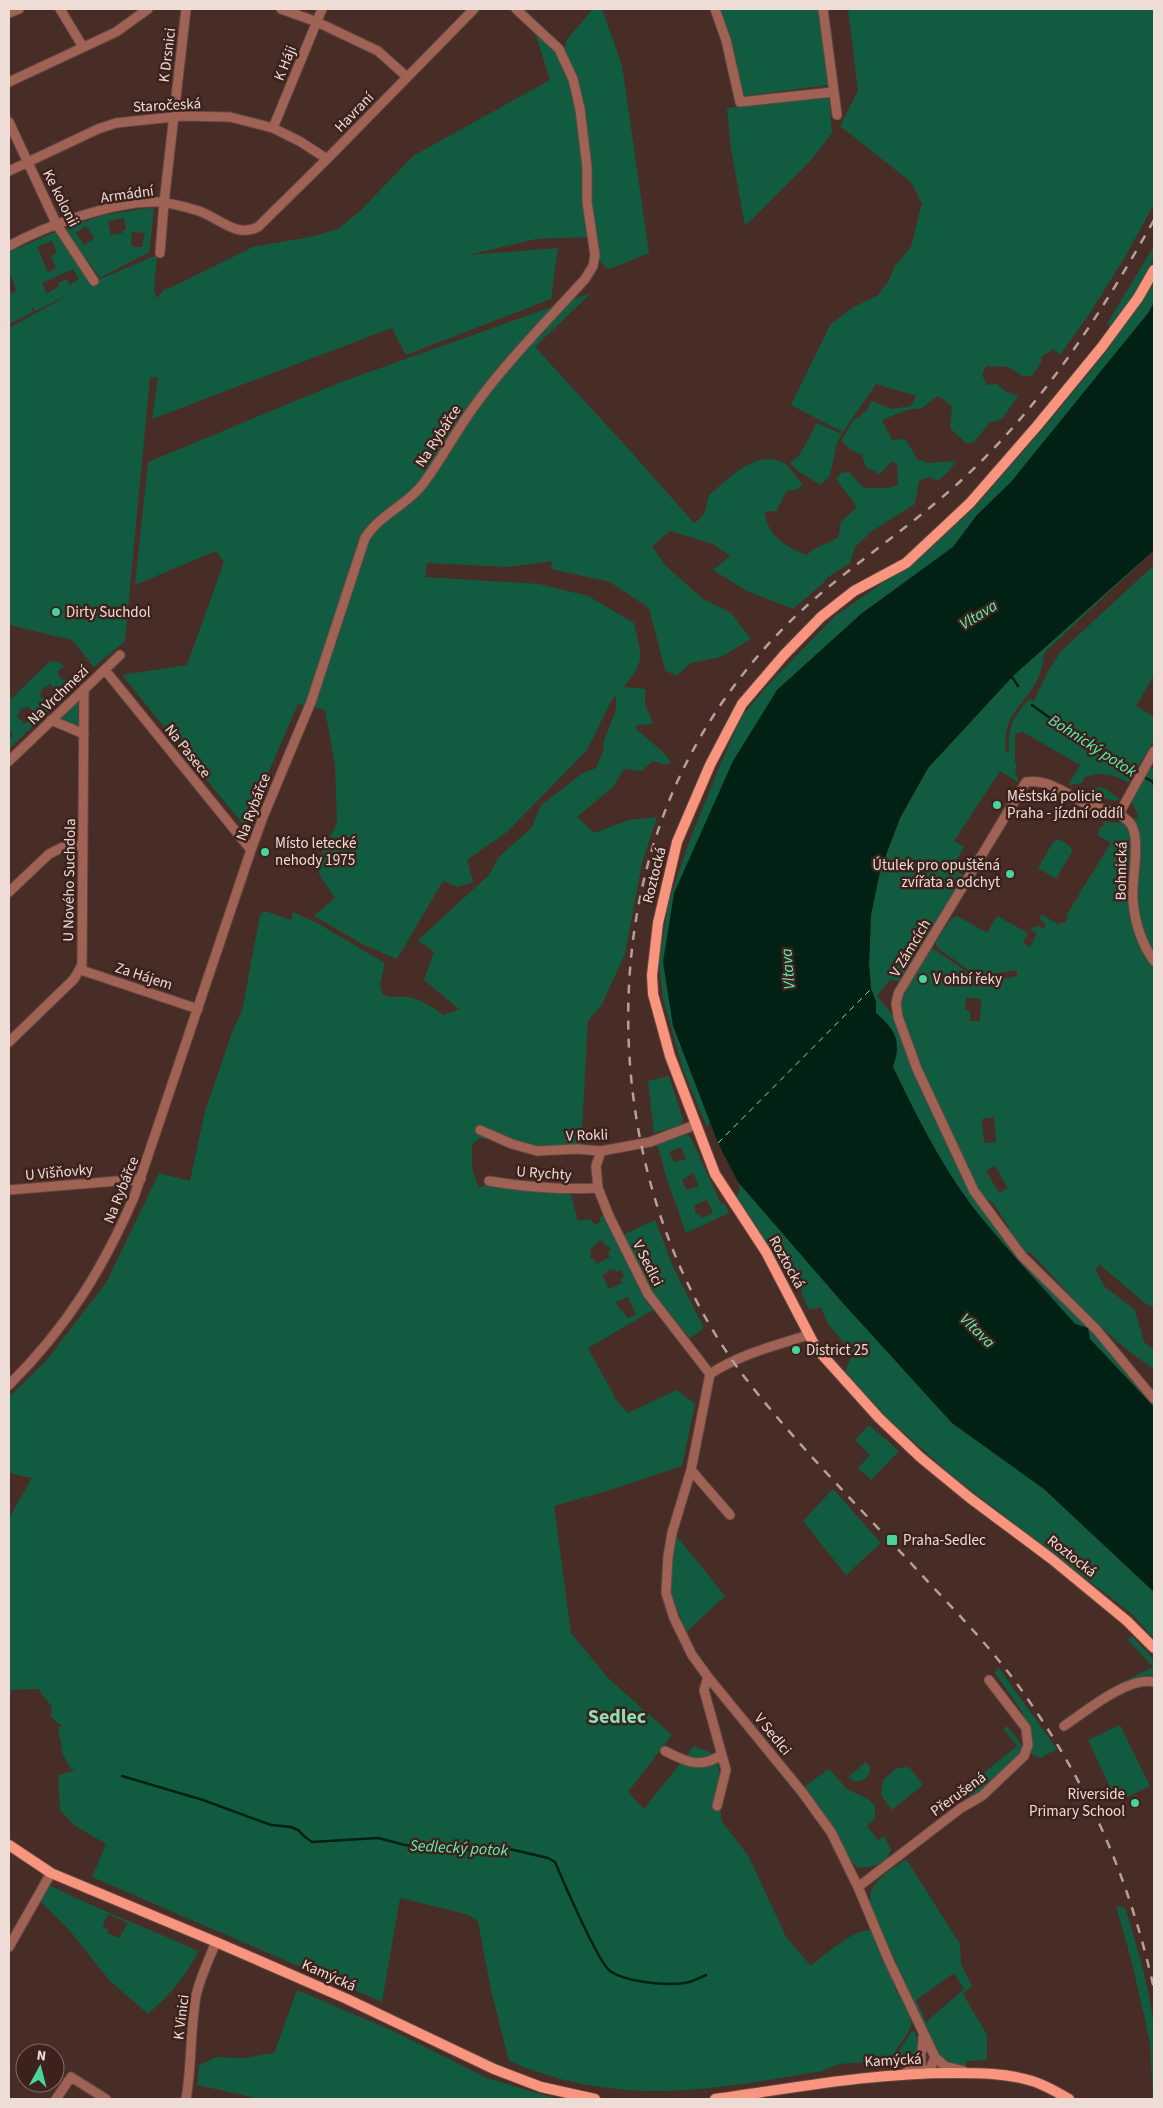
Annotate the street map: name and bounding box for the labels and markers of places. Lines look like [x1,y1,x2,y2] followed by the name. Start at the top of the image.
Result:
[66,602,151,623] place label: Dirty Suchdol
[50,606,62,618] marker: Dirty Suchdol
[1007,786,1124,824] place label: Městská policie Praha - jízdní oddíl
[991,799,1003,811] marker: Městská policie Praha - jízdní oddíl
[275,833,356,871] place label: Místo letecké nehody 1975
[259,846,271,858] marker: Místo letecké nehody 1975
[872,855,1000,893] place label: Útulek pro opuštěná zvířata a odchyt
[1004,868,1016,880] marker: Útulek pro opuštěná zvířata a odchyt
[933,969,1002,990] place label: V ohbí řeky
[917,973,929,985] marker: V ohbí řeky
[806,1340,869,1361] place label: District 25
[790,1344,802,1356] marker: District 25
[903,1530,986,1551] place label: Praha-Sedlec
[885,1533,899,1547] marker: Praha-Sedlec
[1029,1784,1125,1822] place label: Riverside Primary School
[1129,1797,1141,1809] marker: Riverside Primary School

